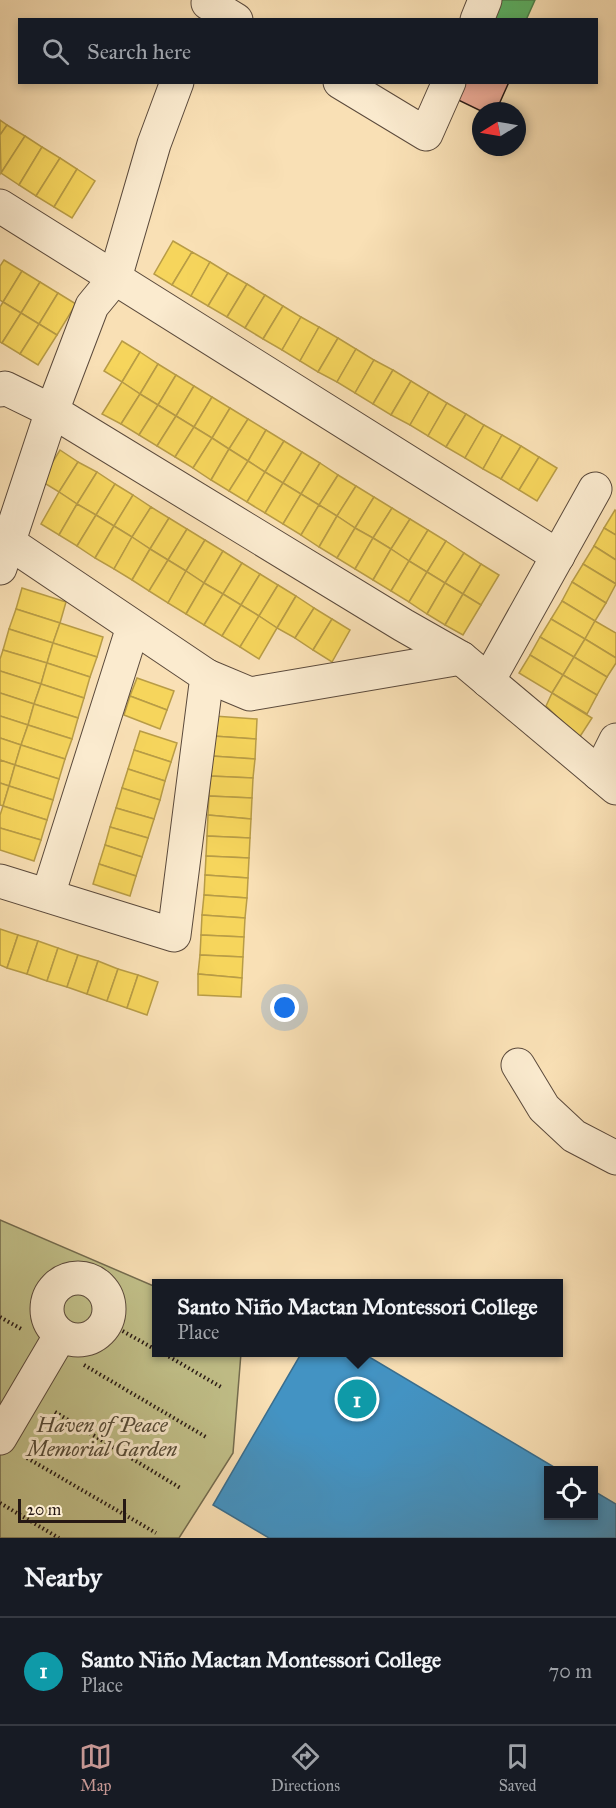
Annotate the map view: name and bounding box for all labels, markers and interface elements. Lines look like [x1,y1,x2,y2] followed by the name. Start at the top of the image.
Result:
[18,18,598,84] search box
[39,35,72,68] icon: search
[87,38,191,65] text: Search here
[472,102,526,156] north arrow
[270,993,299,1022] your location
[152,1279,563,1357] popup
[177,1293,538,1320] text: Santo Niño Mactan Montessori College
[177,1320,219,1344] text: Place
[338,1376,376,1422] pin: 1
[25,1412,177,1462] park label: Haven of Peace Memorial Garden
[544,1466,598,1520] map controls
[544,1466,598,1520] button: locate
[18,1496,126,1524] scale bar
[27,1500,61,1519] text: 20 m
[24,1561,102,1593] text: Nearby
[81,1646,441,1673] text: Santo Niño Mactan Montessori College
[40,1659,47,1683] text: 1
[549,1659,592,1683] text: 70 m
[81,1673,123,1697] text: Place
[79,1740,112,1795] tab: Map
[271,1740,340,1795] tab: Directions
[499,1740,537,1795] tab: Saved

